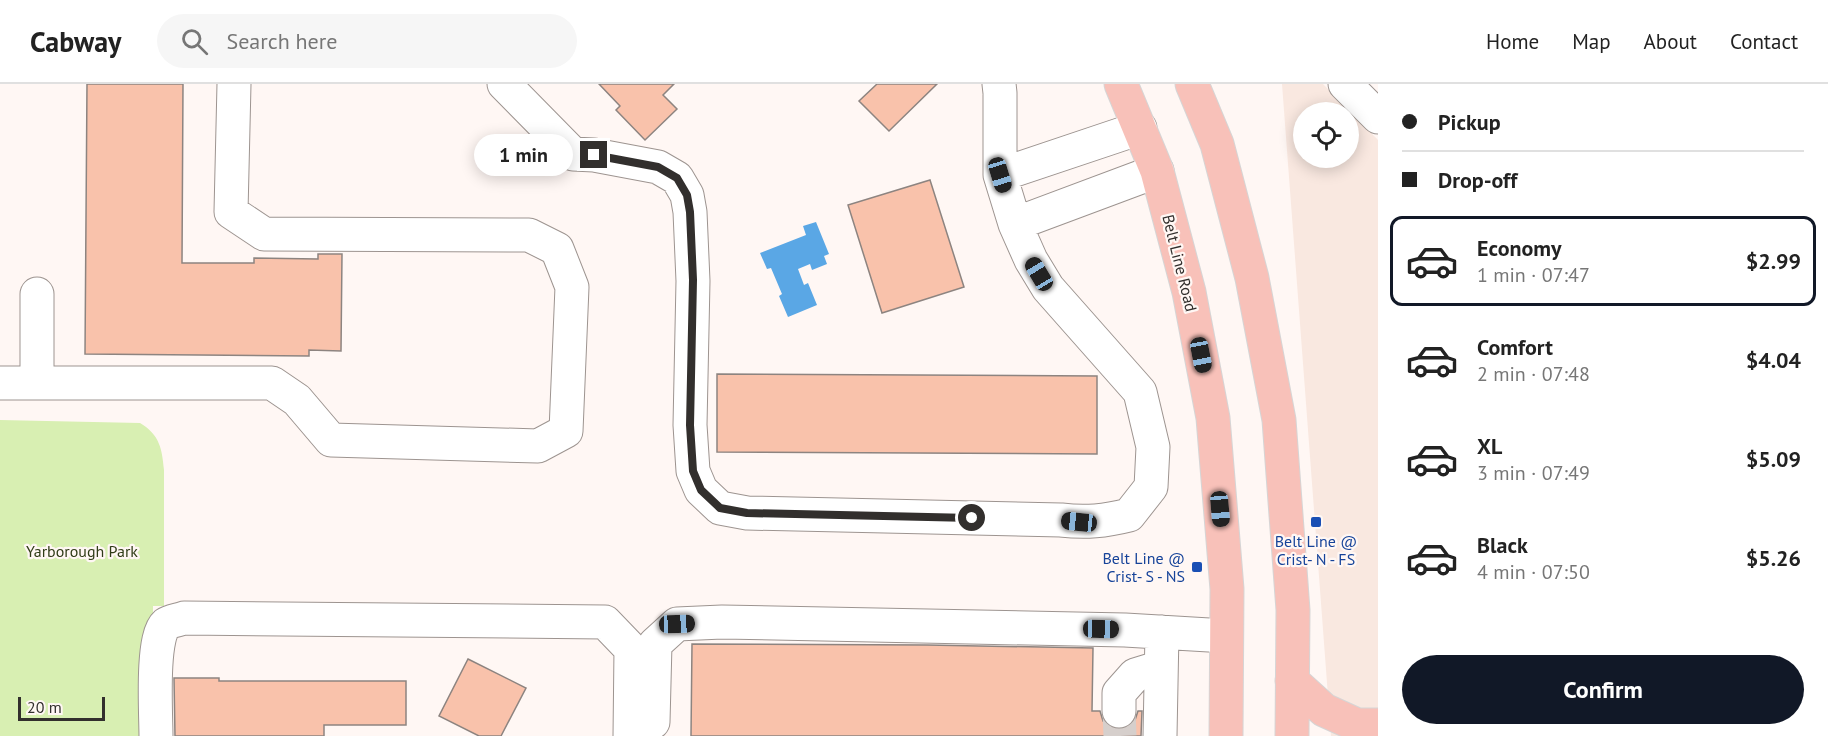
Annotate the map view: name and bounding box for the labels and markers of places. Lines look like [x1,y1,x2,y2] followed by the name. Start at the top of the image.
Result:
[1309,515,1323,529] marker: Belt Line @ Crist- N - FS
[1275,531,1357,569] place label: Belt Line @ Crist- N - FS
[1102,548,1185,586] place label: Belt Line @ Crist- S - NS
[1190,560,1204,574] marker: Belt Line @ Crist- S - NS

